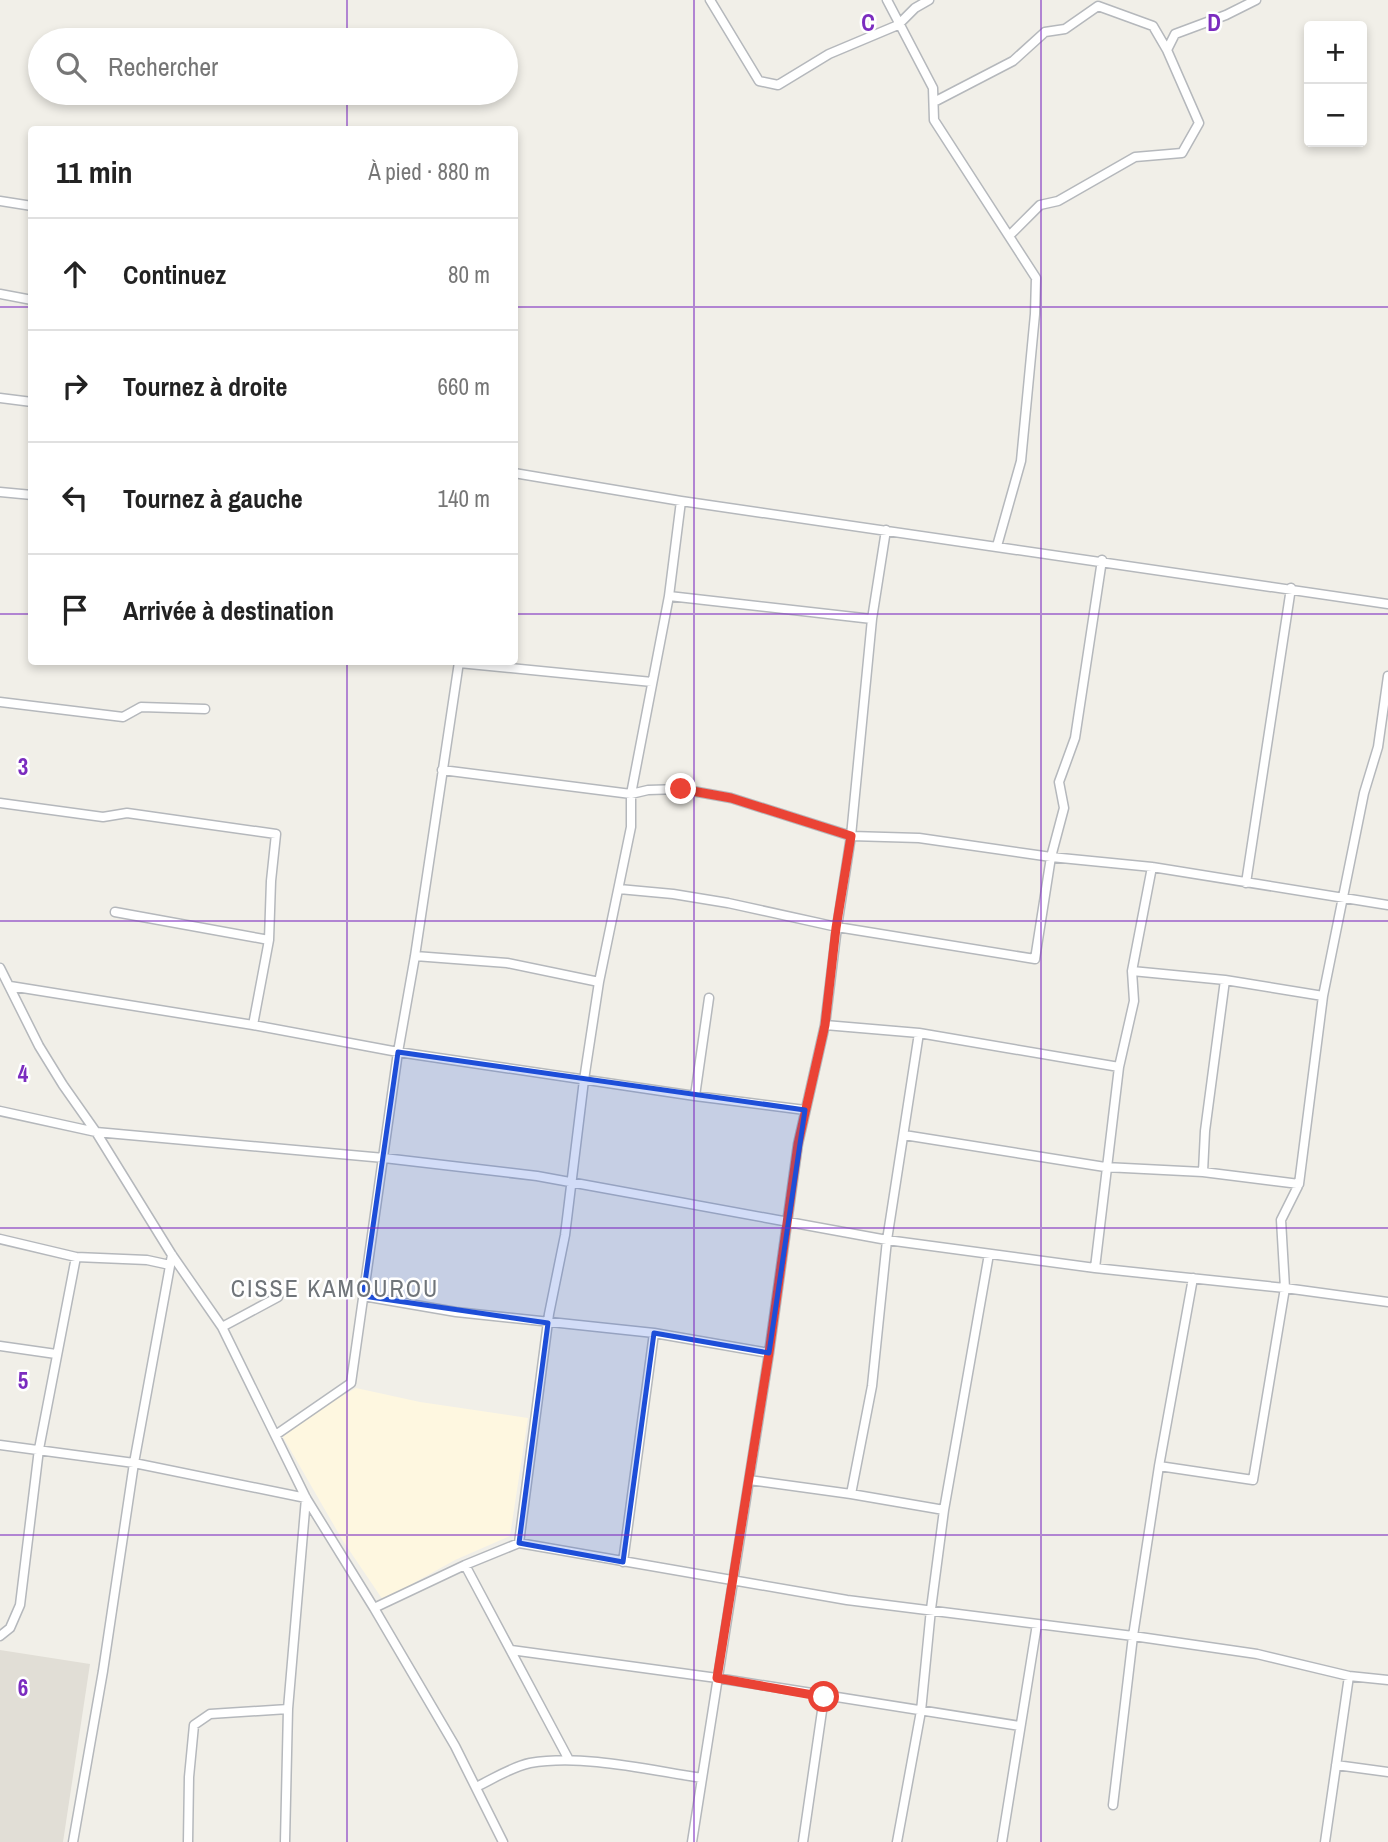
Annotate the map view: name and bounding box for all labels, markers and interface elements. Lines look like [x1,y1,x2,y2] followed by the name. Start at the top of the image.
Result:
[861,7,875,38] text: C
[1207,7,1221,38] text: D
[1304,21,1367,147] map controls
[1304,21,1367,84] button: +
[28,28,518,105] search box
[52,48,90,86] icon: search
[108,49,218,84] text: Rechercher
[1304,84,1367,147] button: −
[56,152,133,192] text: 11 min
[368,156,490,187] text: À pied · 880 m
[56,255,94,293] icon: ahead
[123,257,226,292] text: Continuez
[448,259,490,290] text: 80 m
[56,367,94,405] icon: right
[123,369,287,404] text: Tournez à droite
[438,371,490,402] text: 660 m
[56,479,94,517] icon: left
[123,481,303,516] text: Tournez à gauche
[438,483,490,514] text: 140 m
[56,591,94,629] icon: arrive
[123,593,334,628] text: Arrivée à destination
[18,751,28,782] text: 3
[665,773,696,804] route end
[18,1058,29,1089] text: 4
[231,1272,439,1304] district label: CISSE KAMOUROU
[18,1365,28,1396] text: 5
[18,1672,28,1703] text: 6
[808,1681,839,1712] route start

